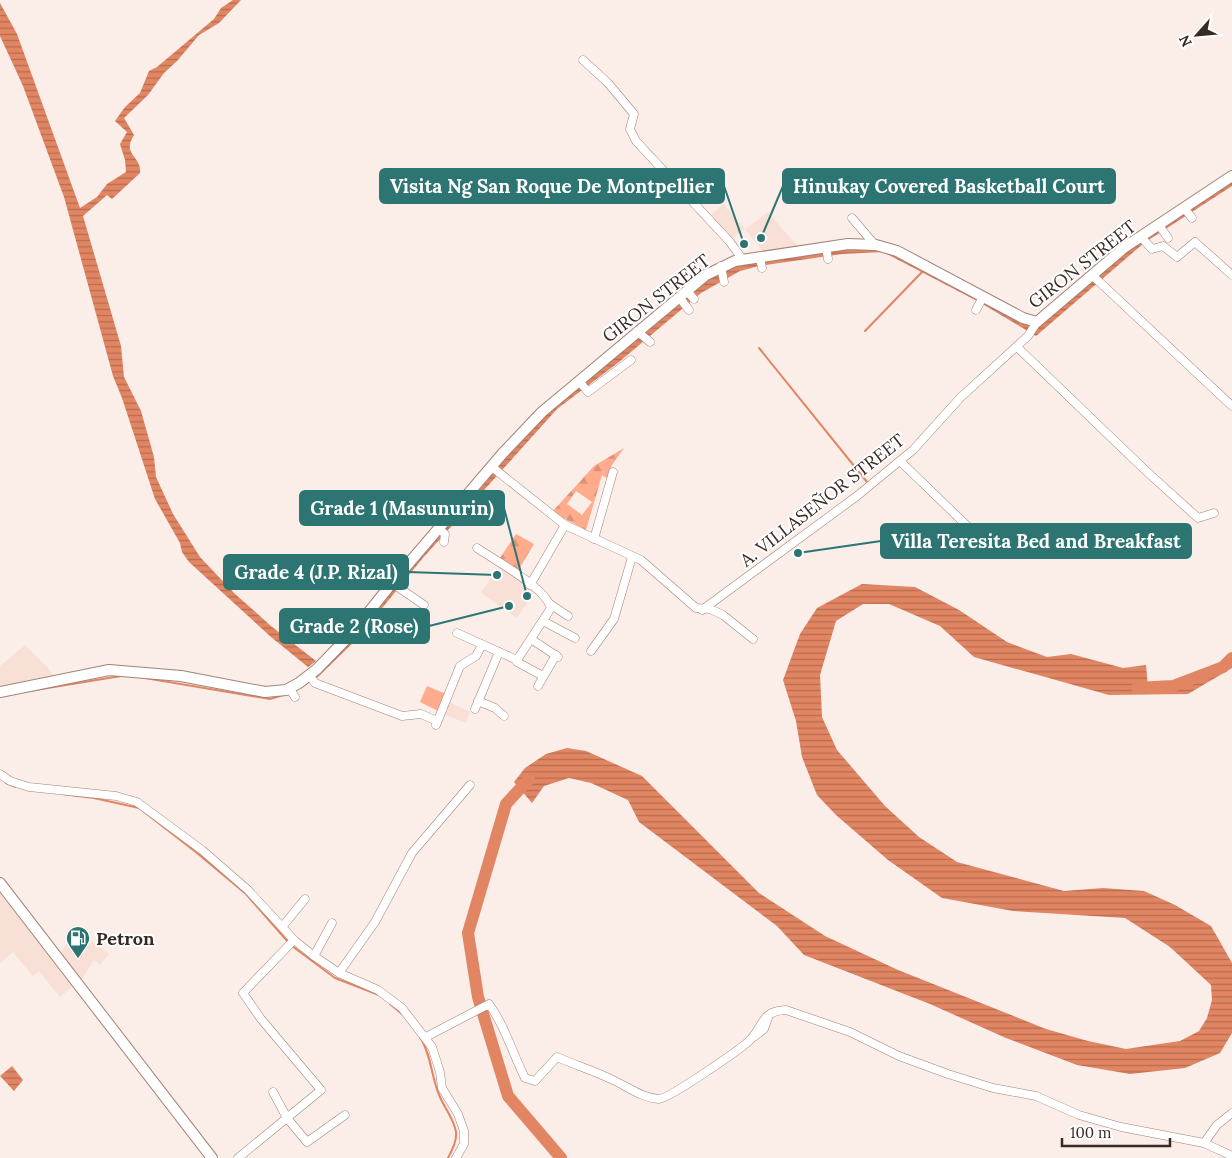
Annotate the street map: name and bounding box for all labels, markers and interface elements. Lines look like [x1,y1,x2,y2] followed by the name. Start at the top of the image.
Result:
[1172,10,1222,60] north arrow
[1175,32,1196,50] text: N
[380,169,724,203] callout: Visita Ng San Roque De Montpellier
[783,169,1115,203] callout: Hinukay Covered Basketball Court
[390,174,714,198] text: Visita Ng San Roque De Montpellier
[793,174,1106,198] text: Hinukay Covered Basketball Court
[1023,214,1141,313] street label: GIRON STREET
[597,248,715,347] street label: GIRON STREET
[734,428,909,572] street label: A. VILLASEÑOR STREET
[300,491,504,525] callout: Grade 1 (Masunurin)
[310,496,494,521] text: Grade 1 (Masunurin)
[881,524,1191,558] callout: Villa Teresita Bed and Breakfast
[891,529,1182,553] text: Villa Teresita Bed and Breakfast
[224,555,408,589] callout: Grade 4 (J.P. Rizal)
[234,560,398,585] text: Grade 4 (J.P. Rizal)
[280,609,429,643] callout: Grade 2 (Rose)
[290,614,419,639] text: Grade 2 (Rose)
[65,925,91,959] fuel station icon: Petron
[96,927,155,950] place label: Petron
[1062,1116,1170,1148] scale bar
[1070,1123,1111,1142] text: 100 m

